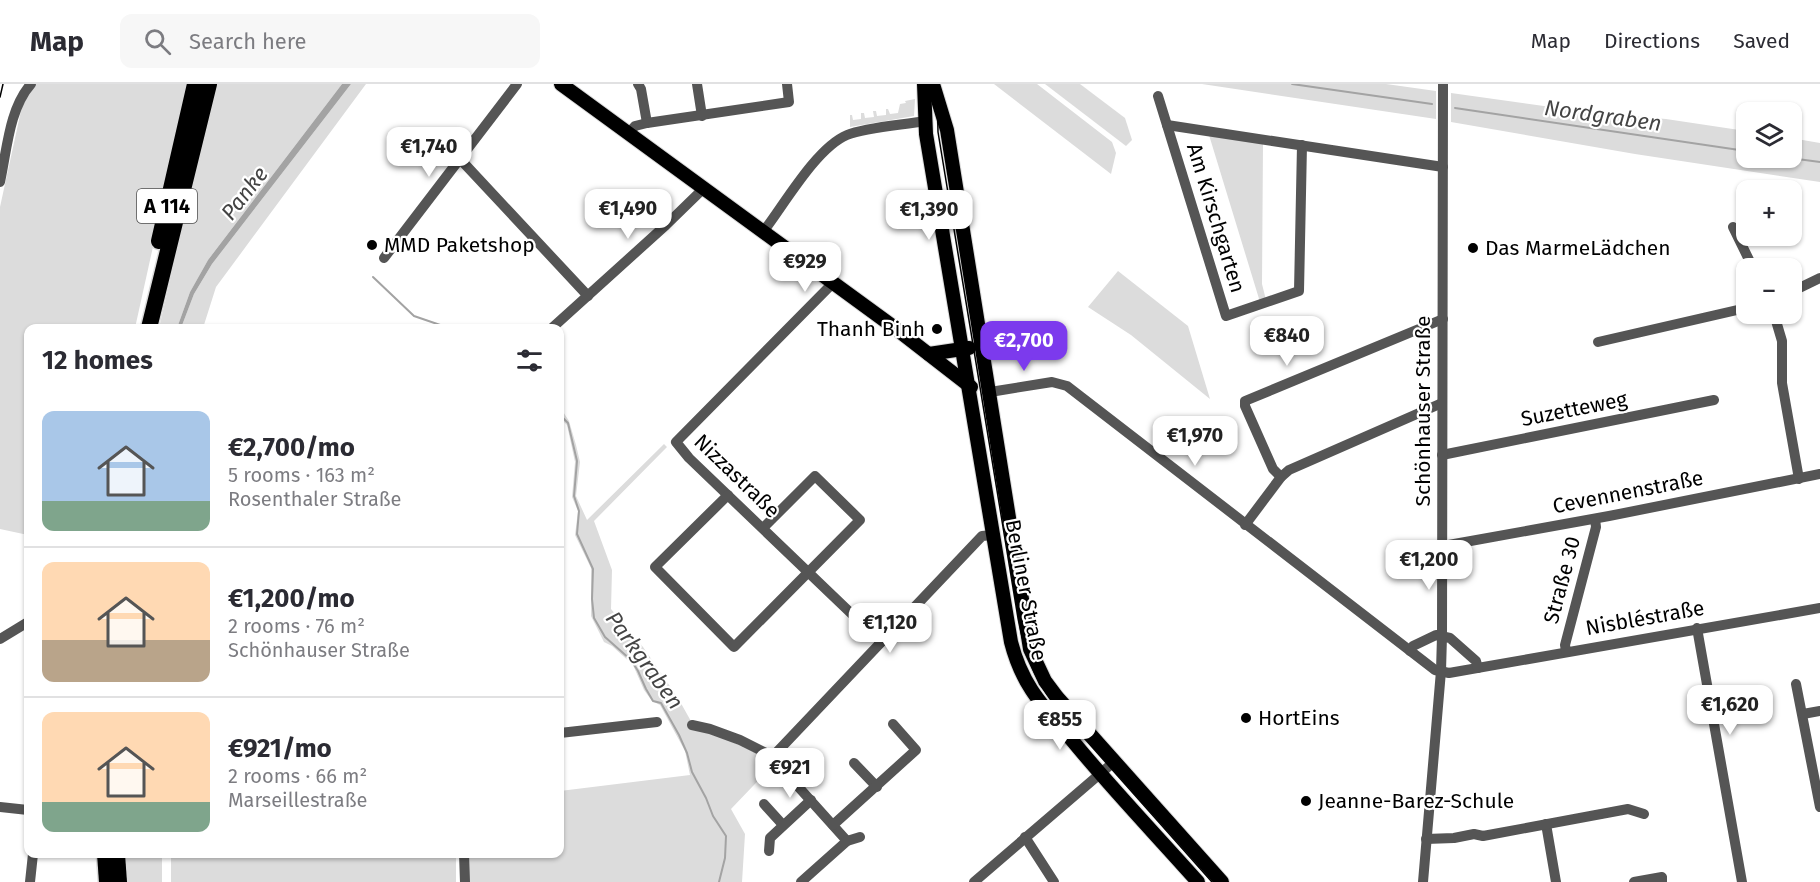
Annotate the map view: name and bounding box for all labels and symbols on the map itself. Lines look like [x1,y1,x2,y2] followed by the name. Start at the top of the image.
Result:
[1543,94,1663,137] water label: Nordgraben
[380,127,478,178] pin: €1,740
[1181,140,1251,296] street label: Am Kirschgarten
[215,161,274,226] water label: Panke
[137,189,197,223] road number: A 114
[579,189,677,240] pin: €1,490
[880,190,978,241] pin: €1,390
[384,232,535,258] place label: MMD Paketshop
[1485,235,1671,261] place label: Das MarmeLädchen
[365,238,379,252] marker: MMD Paketshop
[1466,241,1480,255] marker: Das MarmeLädchen
[769,242,841,293] pin: €929
[817,316,925,342] place label: Thanh Binh
[1251,316,1323,367] pin: €840
[1410,316,1436,506] street label: Schönhauser Straße
[975,321,1073,372] pin: €2,700
[930,322,944,336] marker: Thanh Binh
[1519,386,1629,432] street label: Suzetteweg
[1146,416,1244,467] pin: €1,970
[689,429,785,523] street label: Nizzastraße
[1551,465,1705,519] street label: Cevennenstraße
[1000,517,1052,663] street label: Berliner Straße
[1538,533,1586,627] street label: Straße 30
[1380,540,1478,591] pin: €1,200
[1584,595,1706,641] street label: Nisbléstraße
[841,603,939,654] pin: €1,120
[600,606,689,715] water label: Parkgraben
[1681,685,1779,736] pin: €1,620
[1024,700,1096,751] pin: €855
[1258,705,1340,731] place label: HortEins
[1239,711,1253,725] marker: HortEins
[754,748,826,799] pin: €921
[1318,788,1514,814] place label: Jeanne-Barez-Schule
[1299,794,1313,808] marker: Jeanne-Barez-Schule

